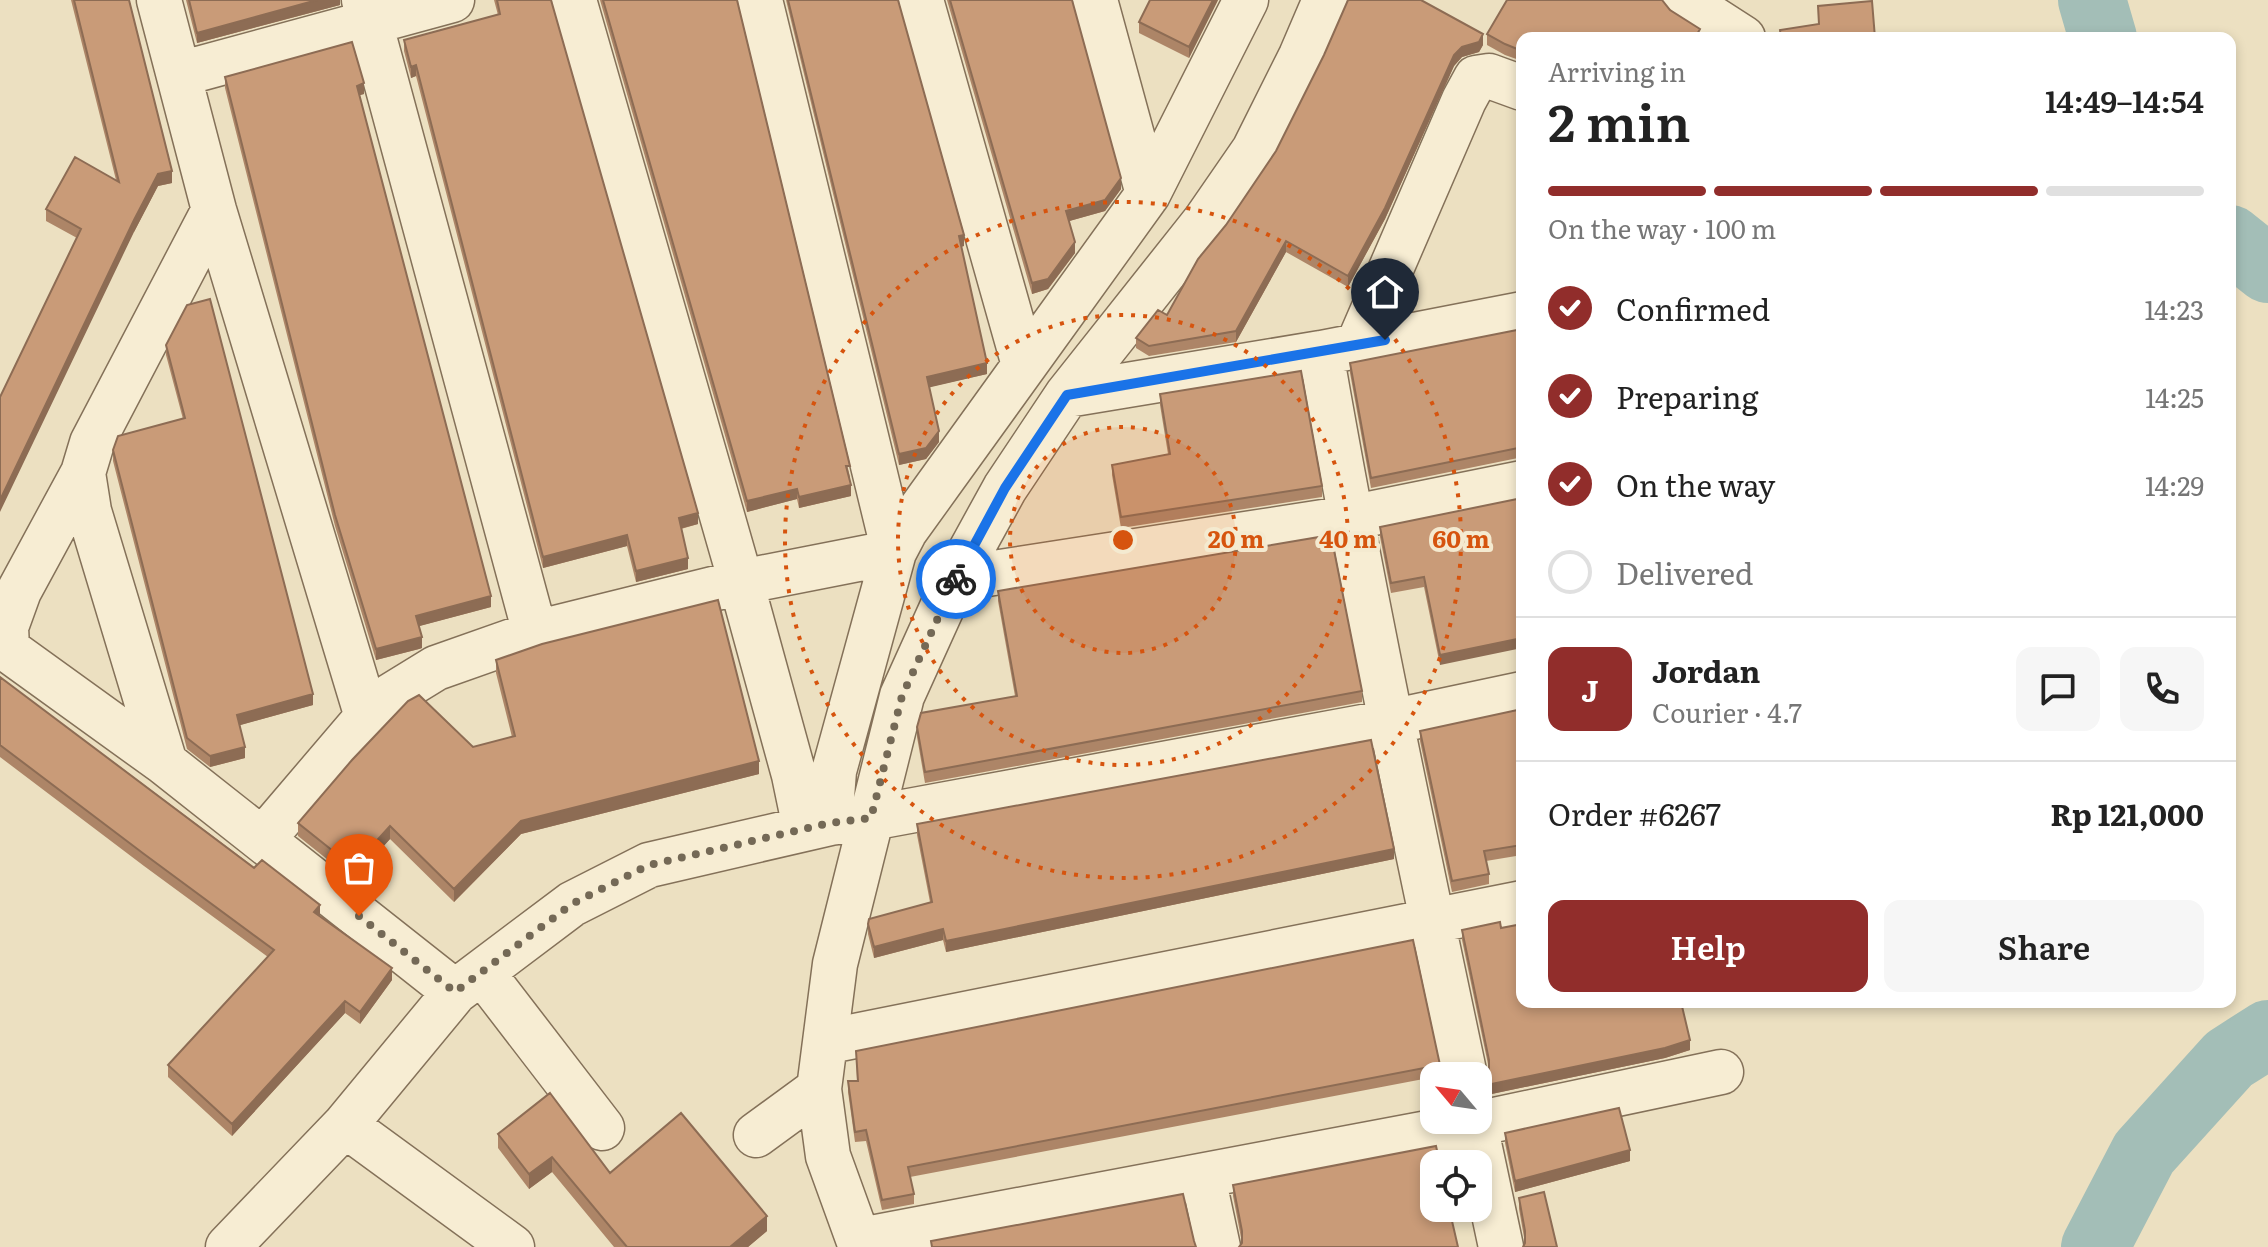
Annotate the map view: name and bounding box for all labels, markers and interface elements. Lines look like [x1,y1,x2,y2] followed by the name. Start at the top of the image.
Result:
[1548,51,1686,90] text: Arriving in
[2045,78,2204,122] text: 14:49–14:54
[1548,81,1691,158] text: 2 min
[1548,208,1776,247] text: On the way · 100 m
[1351,258,1419,340] pin
[1363,270,1407,314] icon: home
[1548,286,1592,330] icon: check
[1616,286,1770,330] text: Confirmed
[2144,289,2204,328] text: 14:23
[1548,374,1592,418] icon: check
[1616,374,1758,418] text: Preparing
[2145,377,2204,416] text: 14:25
[1548,462,1592,506] icon: check
[1616,462,1775,506] text: On the way
[2145,465,2204,504] text: 14:29
[1208,520,1264,555] text: 20 m
[1319,520,1377,555] text: 40 m
[1432,520,1490,555] text: 60 m
[1109,526,1137,554] centre of rings
[916,539,996,619] courier
[1616,550,1753,594] text: Delivered
[934,557,978,601] icon: bike
[2016,647,2100,731] button: chat
[2120,647,2204,731] button: phone
[1652,648,1760,692] text: Jordan
[1581,667,1599,711] text: J
[1652,692,1802,731] text: Courier · 4.7
[1548,791,1721,835] text: Order #6267
[2050,791,2204,835] text: Rp 121,000
[325,834,393,916] pin
[337,846,381,890] icon: bag
[1548,900,1868,992] button: Help
[1884,900,2204,992] button: Share
[1420,1062,1492,1134] north arrow
[1420,1062,1492,1222] map controls
[1420,1150,1492,1222] button: locate

